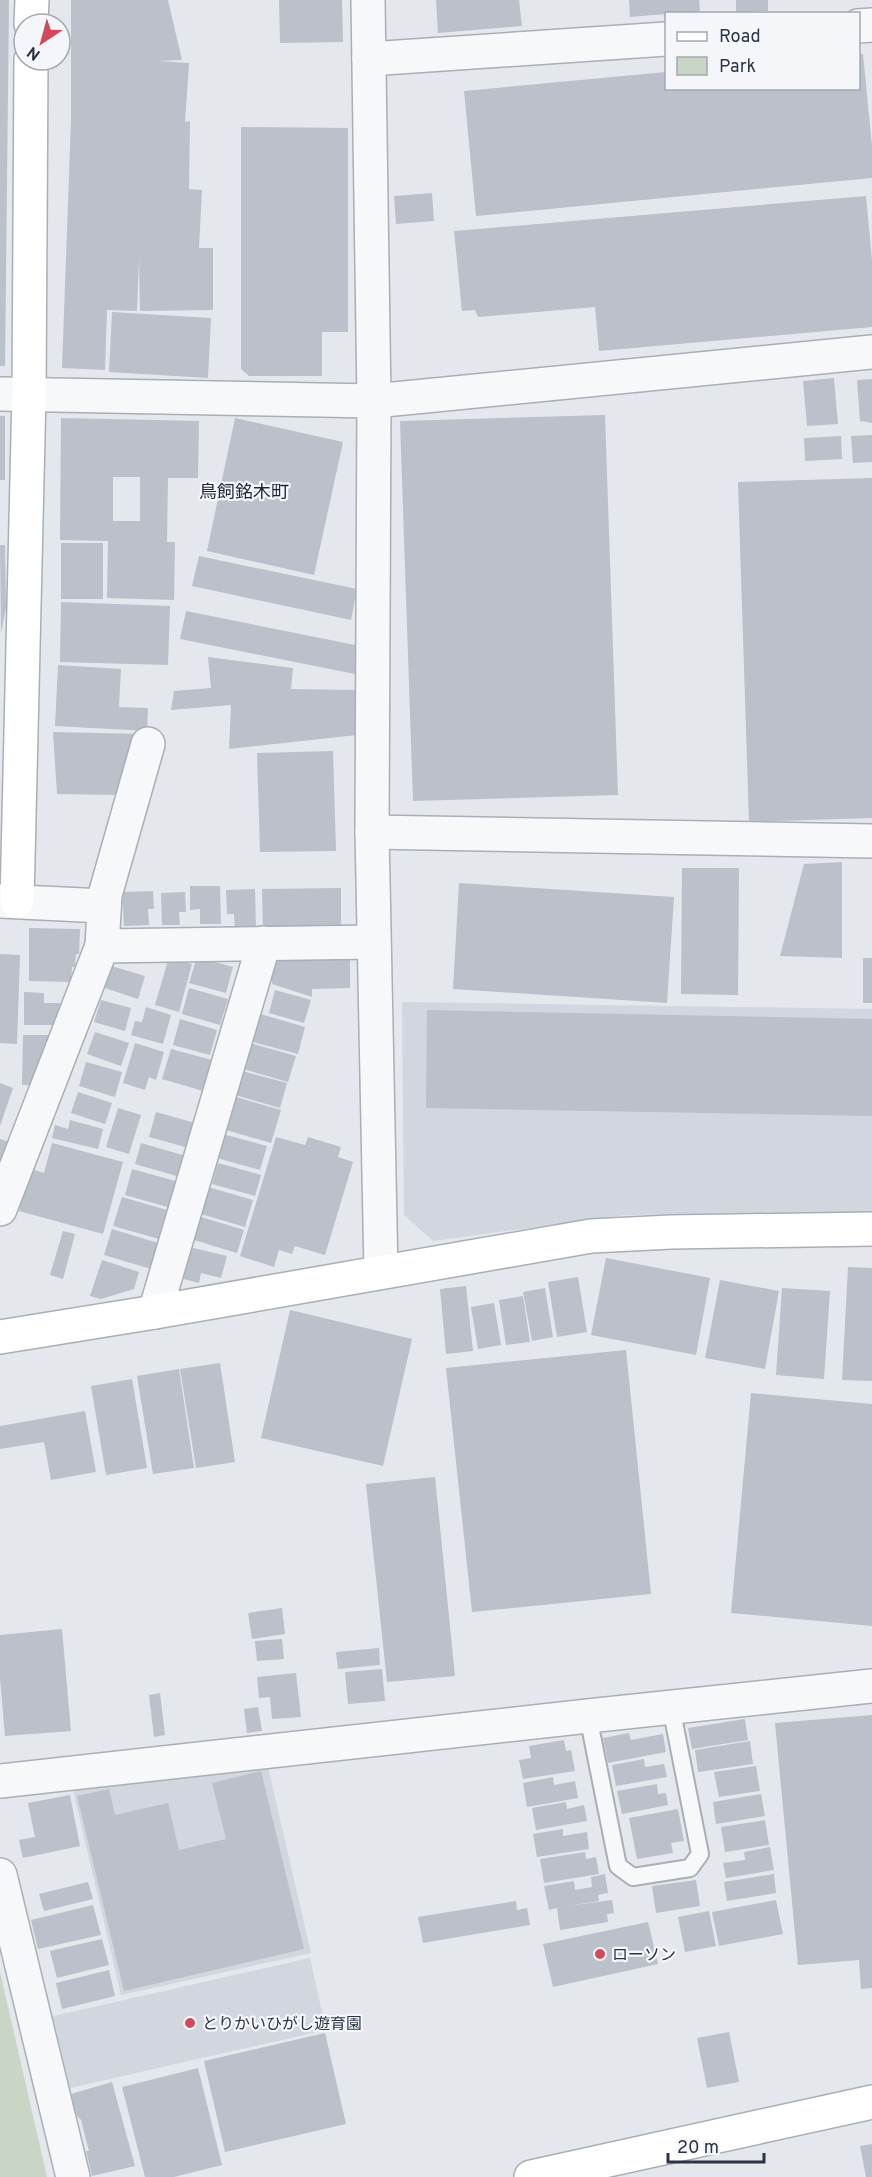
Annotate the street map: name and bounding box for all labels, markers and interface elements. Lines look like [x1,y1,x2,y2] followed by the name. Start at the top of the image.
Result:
[12,12,72,72] north arrow
[665,12,860,90] legend
[719,26,761,49] text: Road
[24,41,45,64] text: N
[719,56,756,79] text: Park
[199,482,289,505] district label: 鳥飼銘木町
[612,1946,676,1966] place label: ローソン
[593,1947,607,1961] marker: ローソン
[202,2015,362,2035] place label: とりかいひがし遊育園
[183,2016,197,2030] marker: とりかいひがし遊育園
[668,2126,764,2164] scale bar
[677,2137,719,2160] text: 20 m

